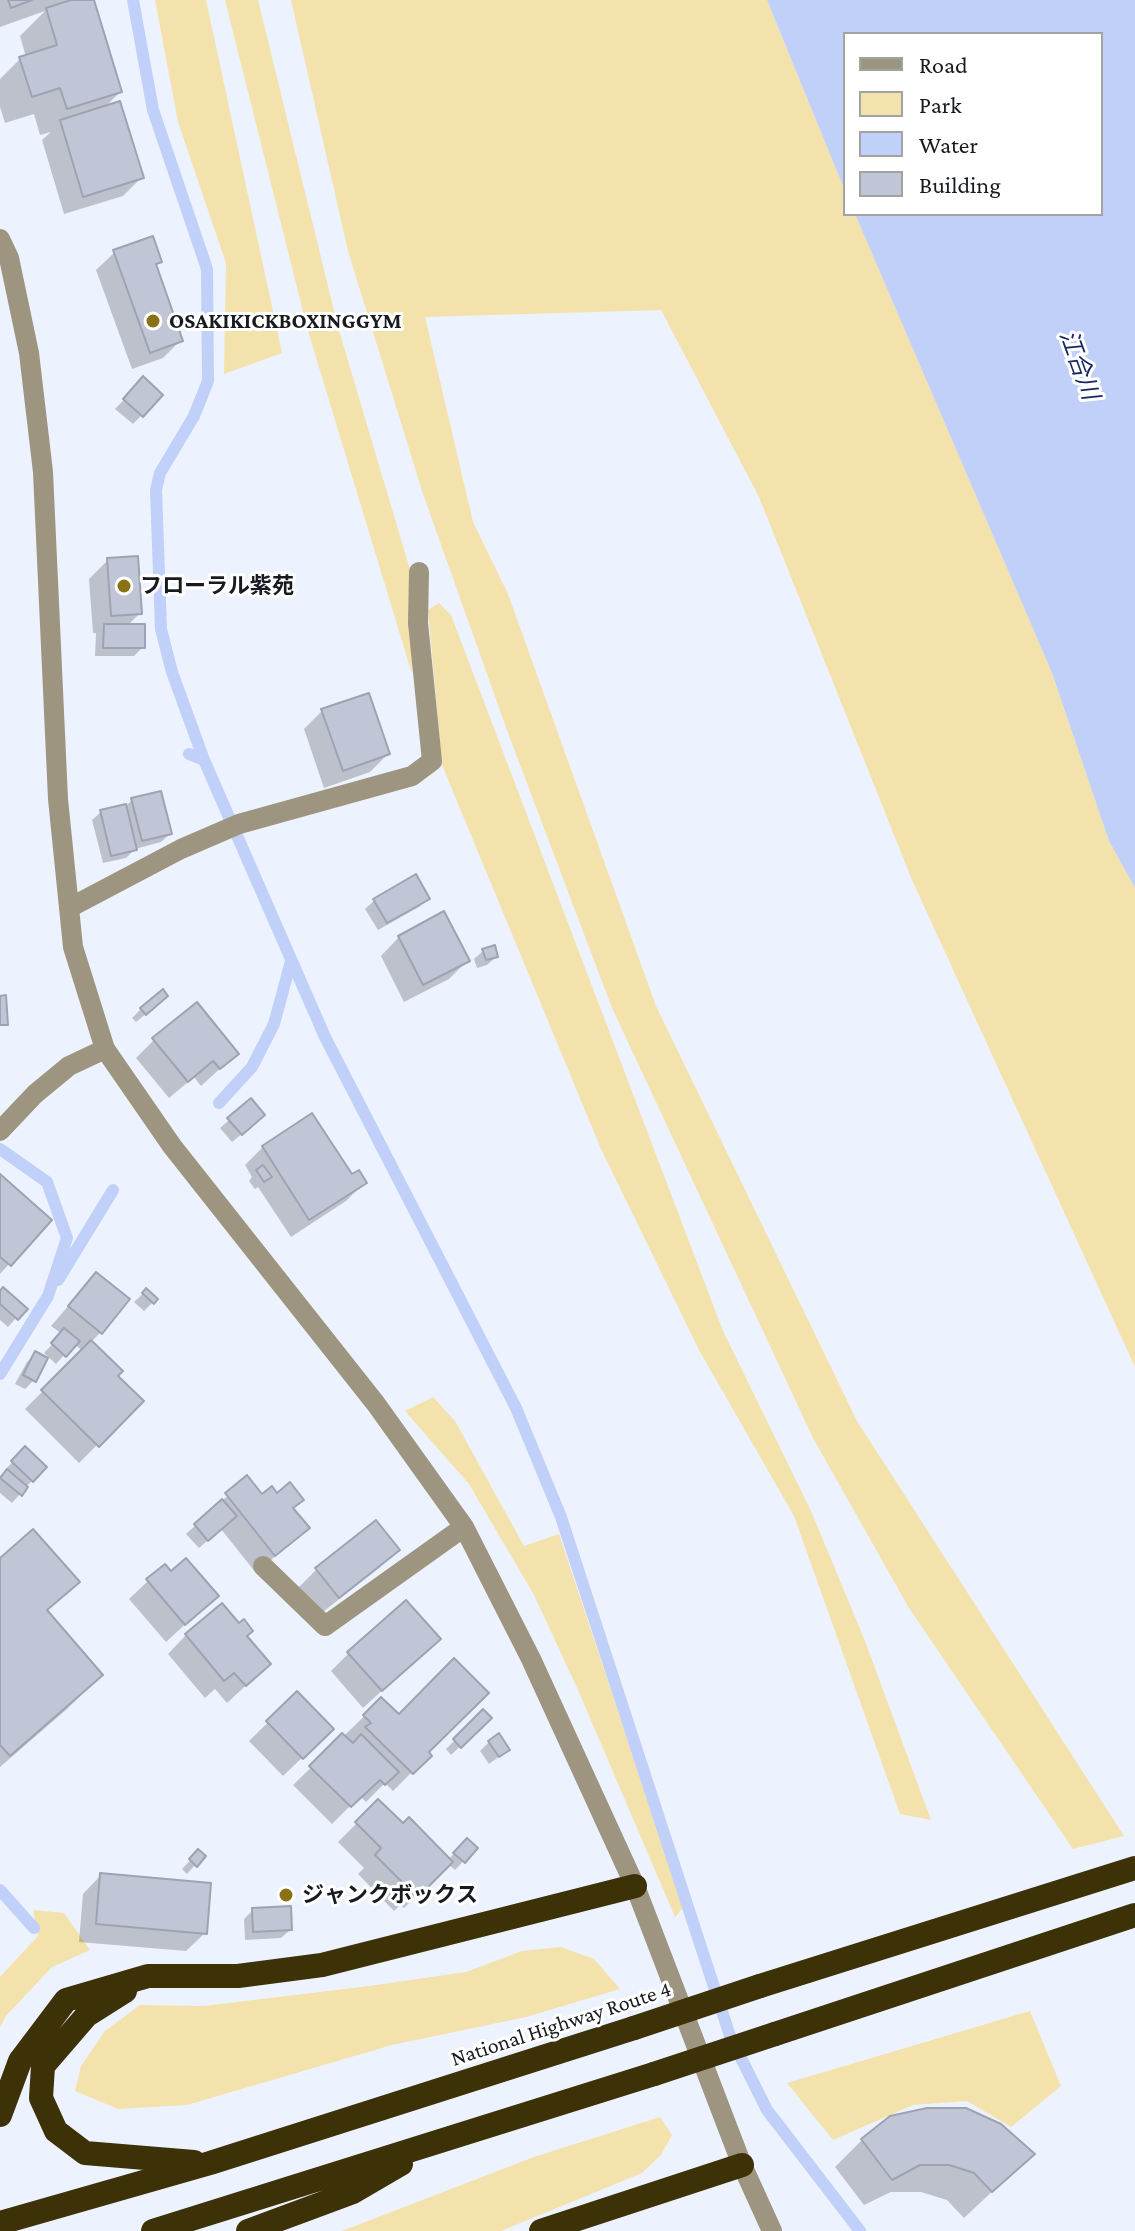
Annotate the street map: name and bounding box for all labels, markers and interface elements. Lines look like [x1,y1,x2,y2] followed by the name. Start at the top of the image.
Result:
[843,32,1103,216] legend
[919,51,968,78] text: Road
[919,91,962,118] text: Park
[919,131,978,158] text: Water
[919,171,1001,198] text: Building
[169,308,402,334] place label: OSAKIKICKBOXINGGYM
[144,312,162,330] marker: OSAKIKICKBOXINGGYM
[1053,326,1105,404] water label: 江合川
[140,573,294,599] place label: フローラル紫苑
[115,577,133,595] marker: フローラル紫苑
[302,1882,478,1908] place label: ジャンクボックス
[277,1886,295,1904] marker: ジャンクボックス
[448,1976,674,2072] street label: National Highway Route 4

